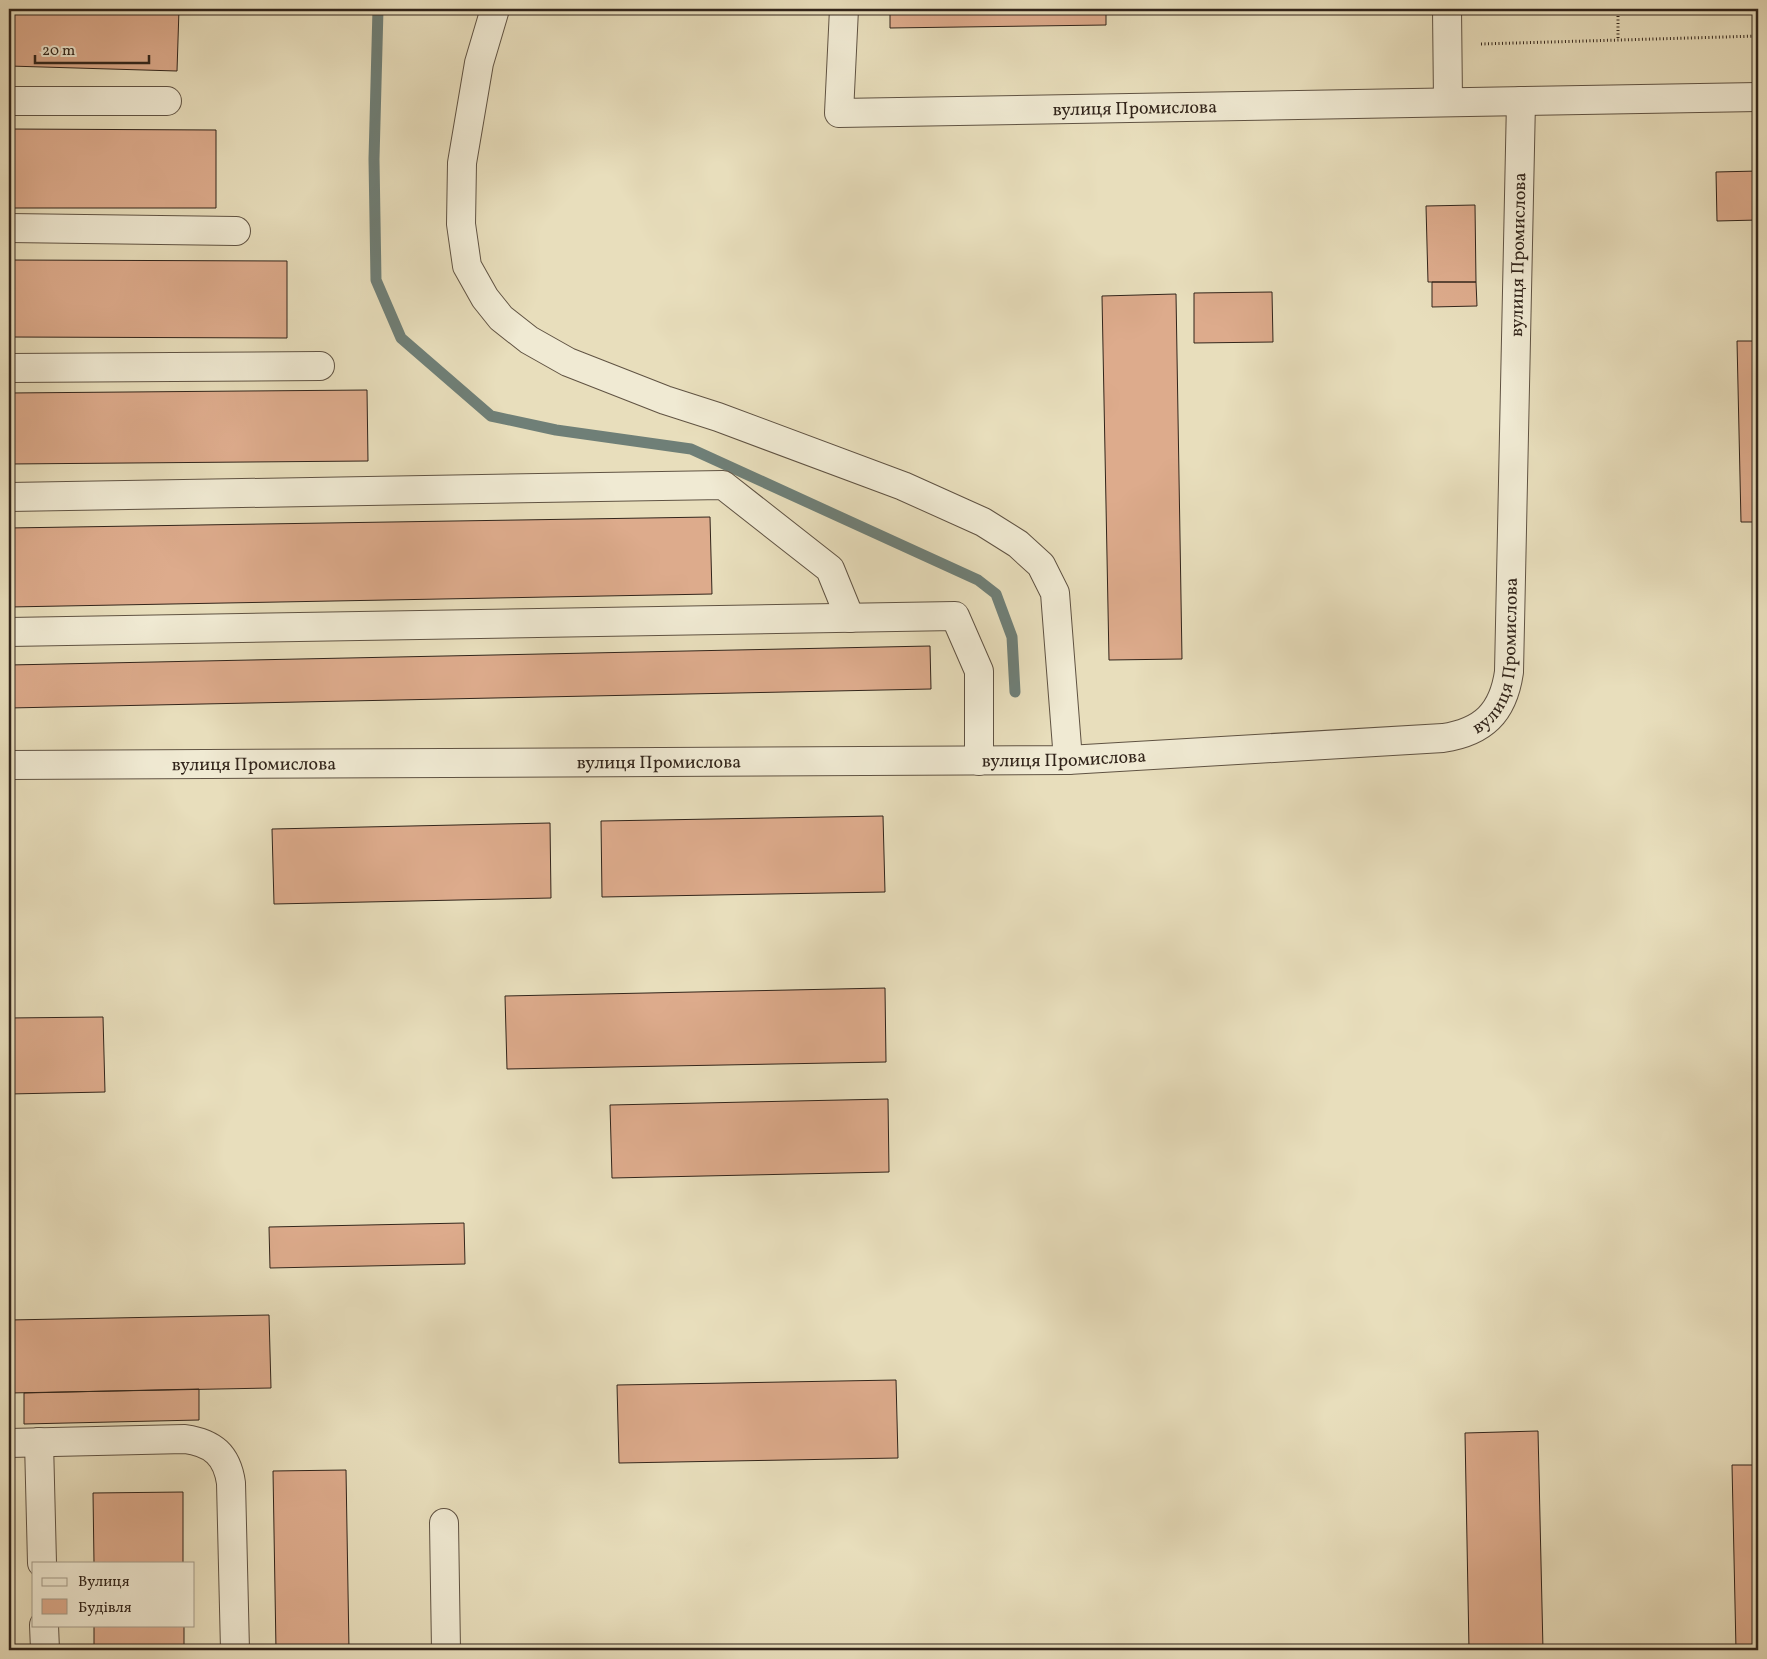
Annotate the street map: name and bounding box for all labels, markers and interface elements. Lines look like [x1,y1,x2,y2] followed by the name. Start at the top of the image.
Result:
[35,32,149,64] scale bar
[42,41,75,62] text: 20 m
[1052,95,1217,123] street label: вулиця Промислова
[1505,172,1533,337] street label: вулиця Промислова
[1468,577,1525,741] street label: вулиця Промислова
[982,744,1147,774] street label: вулиця Промислова
[577,751,741,776] street label: вулиця Промислова
[172,752,336,778] street label: вулиця Промислова
[32,1562,195,1626] legend
[78,1572,130,1593] text: Вулиця
[78,1598,132,1619] text: Будівля

